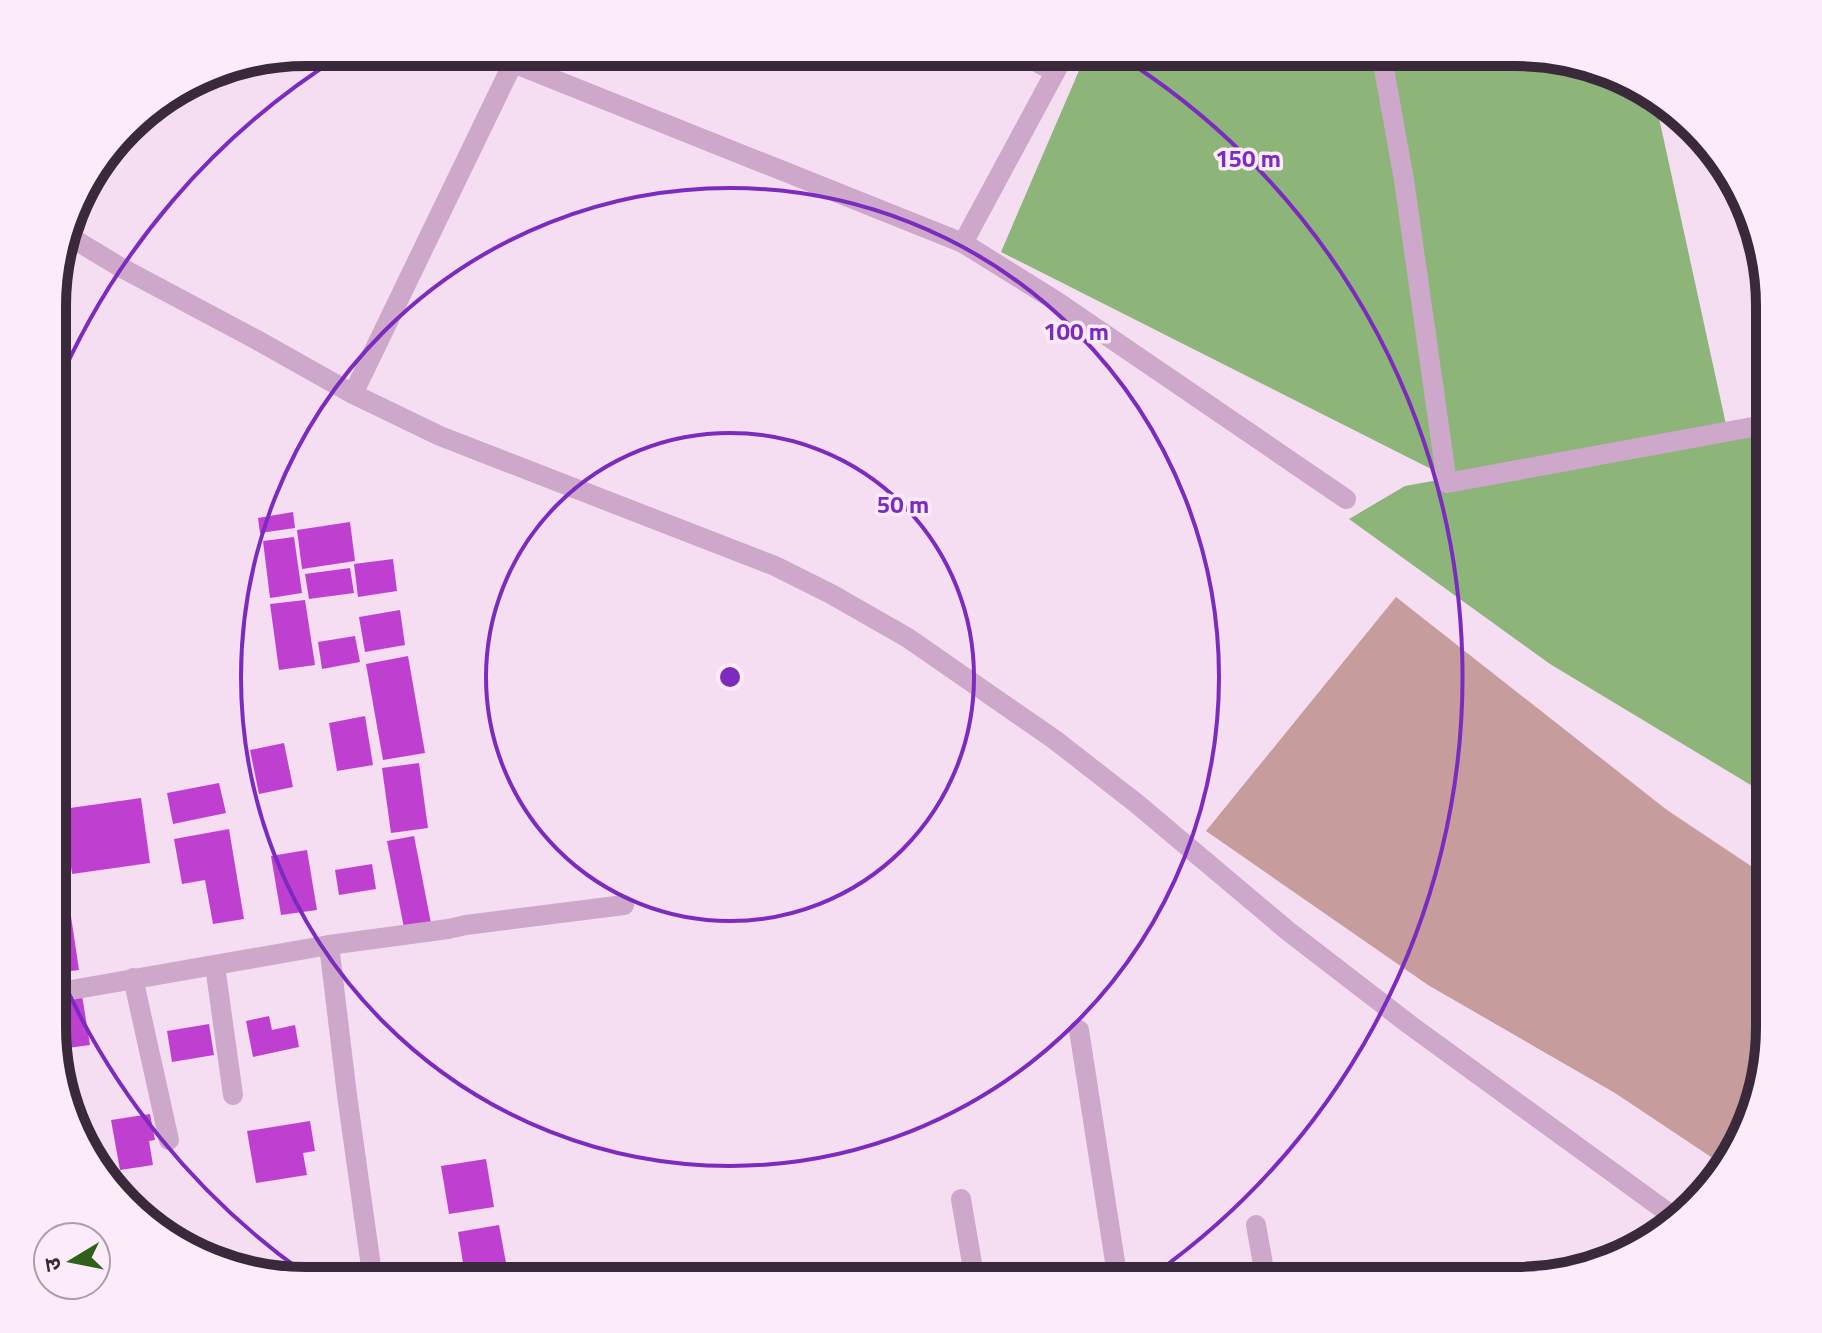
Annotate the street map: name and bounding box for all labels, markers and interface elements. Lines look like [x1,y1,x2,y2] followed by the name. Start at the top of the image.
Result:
[1215,140,1281,176] text: 150 m
[1043,313,1109,349] text: 100 m
[877,486,929,522] text: 50 m
[716,663,744,691] centre of rings
[32,1221,112,1301] north arrow
[34,1254,70,1274] text: उ

